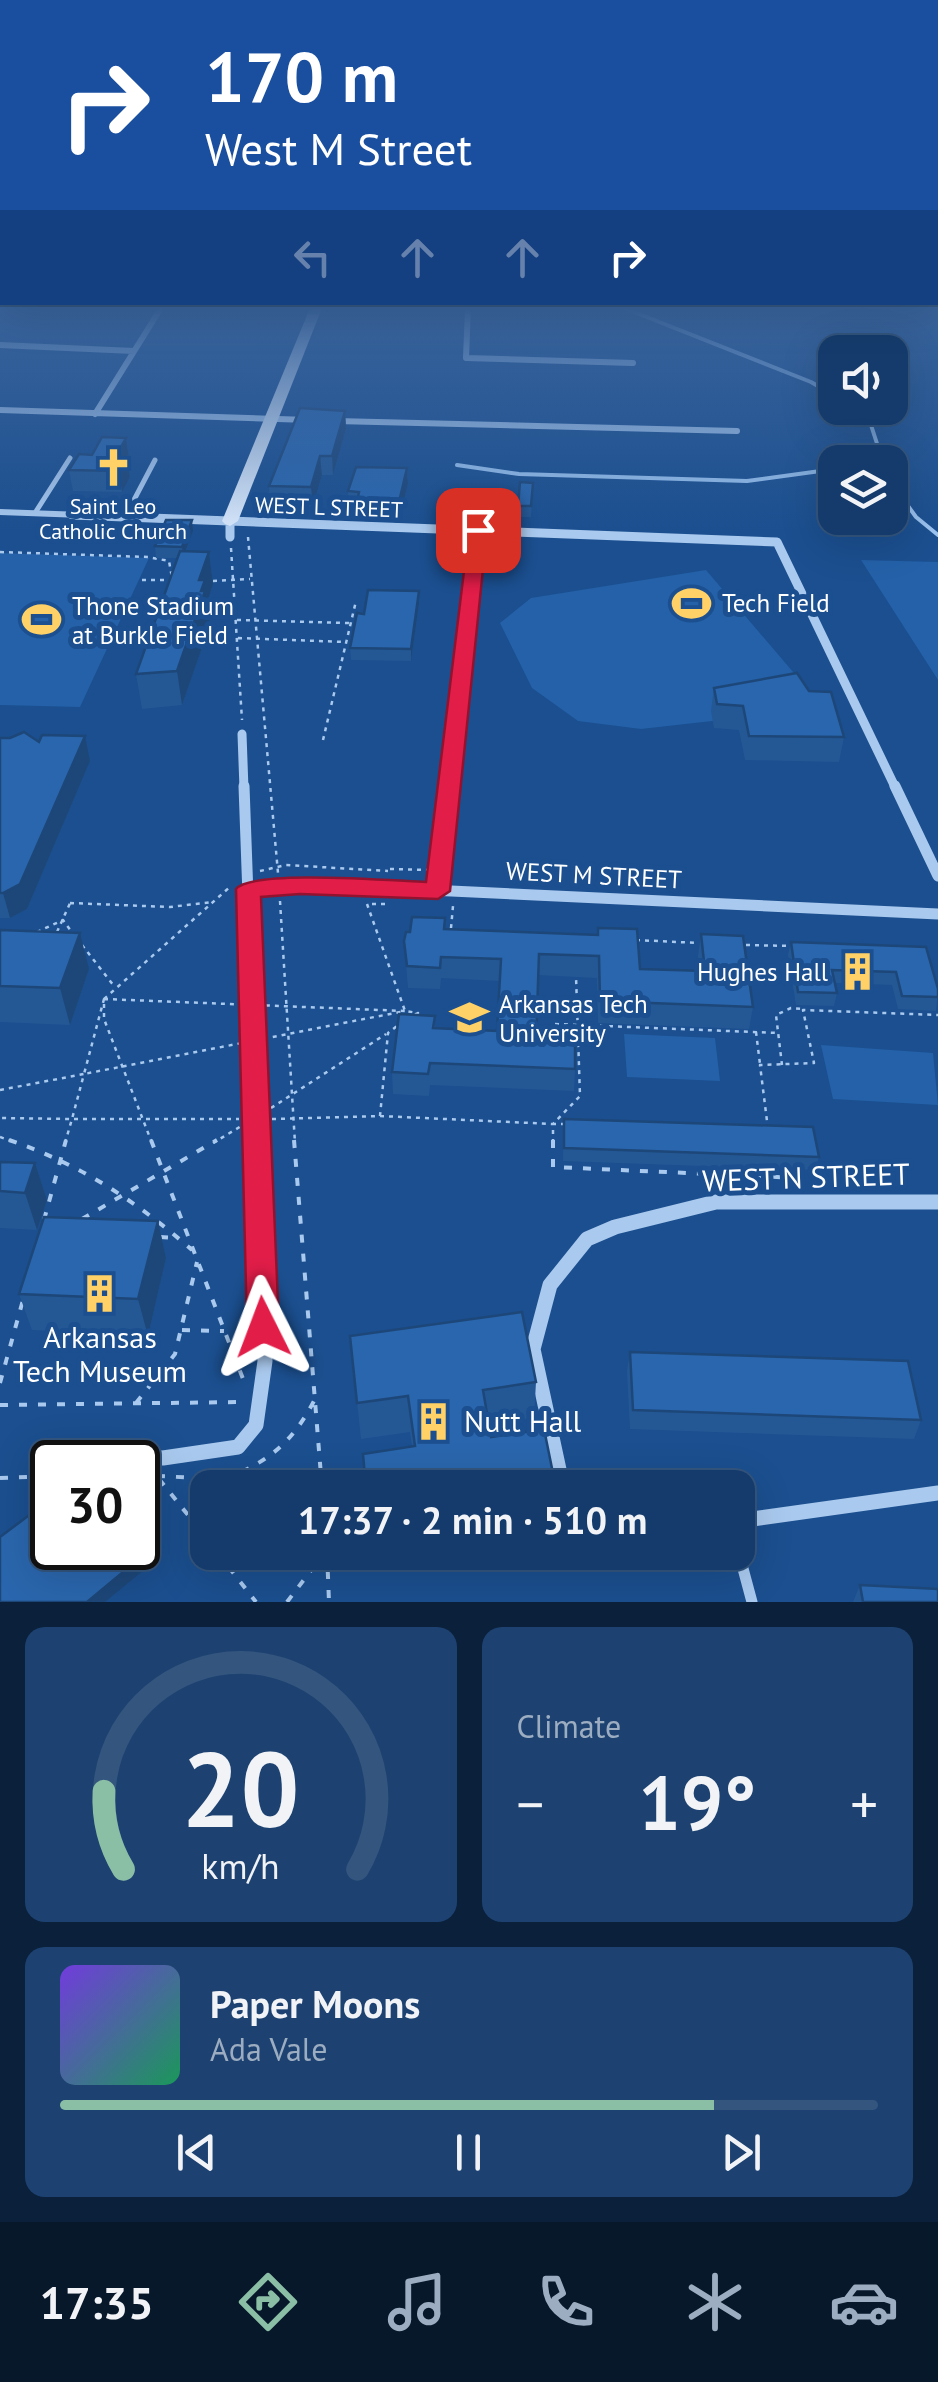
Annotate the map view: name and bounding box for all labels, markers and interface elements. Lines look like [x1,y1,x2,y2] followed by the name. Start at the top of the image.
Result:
[205,31,398,121] text: 170 m
[40,40,170,170] icon: right
[205,119,472,177] text: West M Street
[285,230,340,285] icon: left
[390,230,445,285] icon: ahead
[495,230,550,285] icon: ahead
[600,230,655,285] icon: right
[818,335,908,535] map controls
[818,335,908,425] button: sound
[818,445,908,535] button: layers
[92,446,134,488] church icon: Saint Leo Catholic Church
[436,488,521,573] pin
[255,490,403,524] street label: WEST L STREET
[39,492,187,545] place label: Saint Leo Catholic Church
[451,503,506,558] icon: arrive
[671,582,713,624] sports icon: Tech Field
[722,587,830,619] place label: Tech Field
[72,590,234,651] place label: Thone Stadium at Burkle Field
[21,599,63,641] sports icon: Thone Stadium at Burkle Field
[505,854,683,896] street label: WEST M STREET
[837,951,879,993] building icon: Hughes Hall
[697,956,829,988] place label: Hughes Hall
[499,988,648,1049] place label: Arkansas Tech University
[448,997,490,1039] school or university icon: Arkansas Tech University
[701,1153,911,1200] street label: WEST N STREET
[79,1273,121,1315] building icon: Arkansas Tech Museum
[211,1275,315,1379] position arrow
[13,1317,187,1390] place label: Arkansas Tech Museum
[413,1401,455,1443] building icon: Nutt Hall
[464,1401,582,1440] place label: Nutt Hall
[30,1440,160,1570] speed limit sign: 30
[298,1495,647,1544] text: 17:37 · 2 min · 510 m
[517,1705,621,1747] text: Climate
[182,1721,300,1856] text: 20
[638,1754,756,1851] text: 19°
[517,1768,544,1839] text: −
[850,1768,878,1839] text: +
[202,1843,280,1889] text: km/h
[210,1979,420,2028] text: Paper Moons
[210,2028,327,2070] text: Ada Vale
[169,2125,224,2180] icon: previous
[441,2125,496,2180] icon: pause
[714,2125,769,2180] icon: next
[233,2267,303,2337] icon: directions
[382,2267,452,2337] icon: music
[531,2267,601,2337] icon: phone
[680,2267,750,2337] icon: climate
[829,2267,899,2337] icon: car
[39,2273,154,2331] text: 17:35

